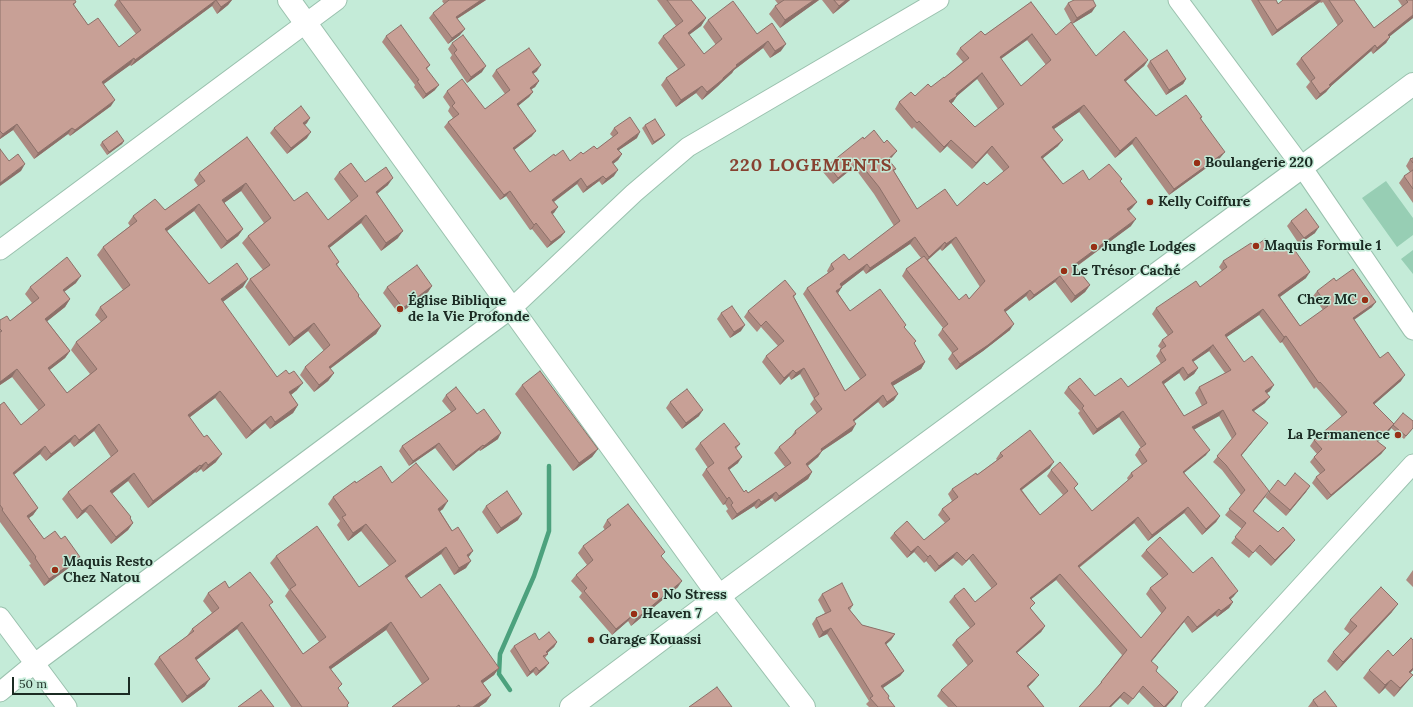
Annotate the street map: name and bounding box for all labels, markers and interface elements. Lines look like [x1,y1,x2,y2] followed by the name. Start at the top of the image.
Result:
[730,155,892,177] district label: 220 LOGEMENTS
[1205,155,1313,171] place label: Boulangerie 220
[1192,158,1202,168] marker: Boulangerie 220
[1158,194,1250,210] place label: Kelly Coiffure
[1145,197,1155,207] marker: Kelly Coiffure
[1264,238,1381,254] place label: Maquis Formule 1
[1102,239,1196,255] place label: Jungle Lodges
[1251,241,1261,251] marker: Maquis Formule 1
[1089,242,1099,252] marker: Jungle Lodges
[1072,263,1180,279] place label: Le Trésor Caché
[1059,266,1069,276] marker: Le Trésor Caché
[1297,292,1357,308] place label: Chez MC
[408,293,530,326] place label: Église Biblique de la Vie Profonde
[1360,295,1370,305] marker: Chez MC
[395,304,405,314] marker: Église Biblique de la Vie Profonde
[1287,427,1390,443] place label: La Permanence
[1393,430,1403,440] marker: La Permanence
[63,554,153,586] place label: Maquis Resto Chez Natou
[50,565,60,575] marker: Maquis Resto Chez Natou
[663,587,727,603] place label: No Stress
[650,590,660,600] marker: No Stress
[642,606,702,622] place label: Heaven 7
[629,609,639,619] marker: Heaven 7
[599,632,701,648] place label: Garage Kouassi
[586,635,596,645] marker: Garage Kouassi
[14,669,132,695] scale bar
[19,676,47,691] text: 50 m

